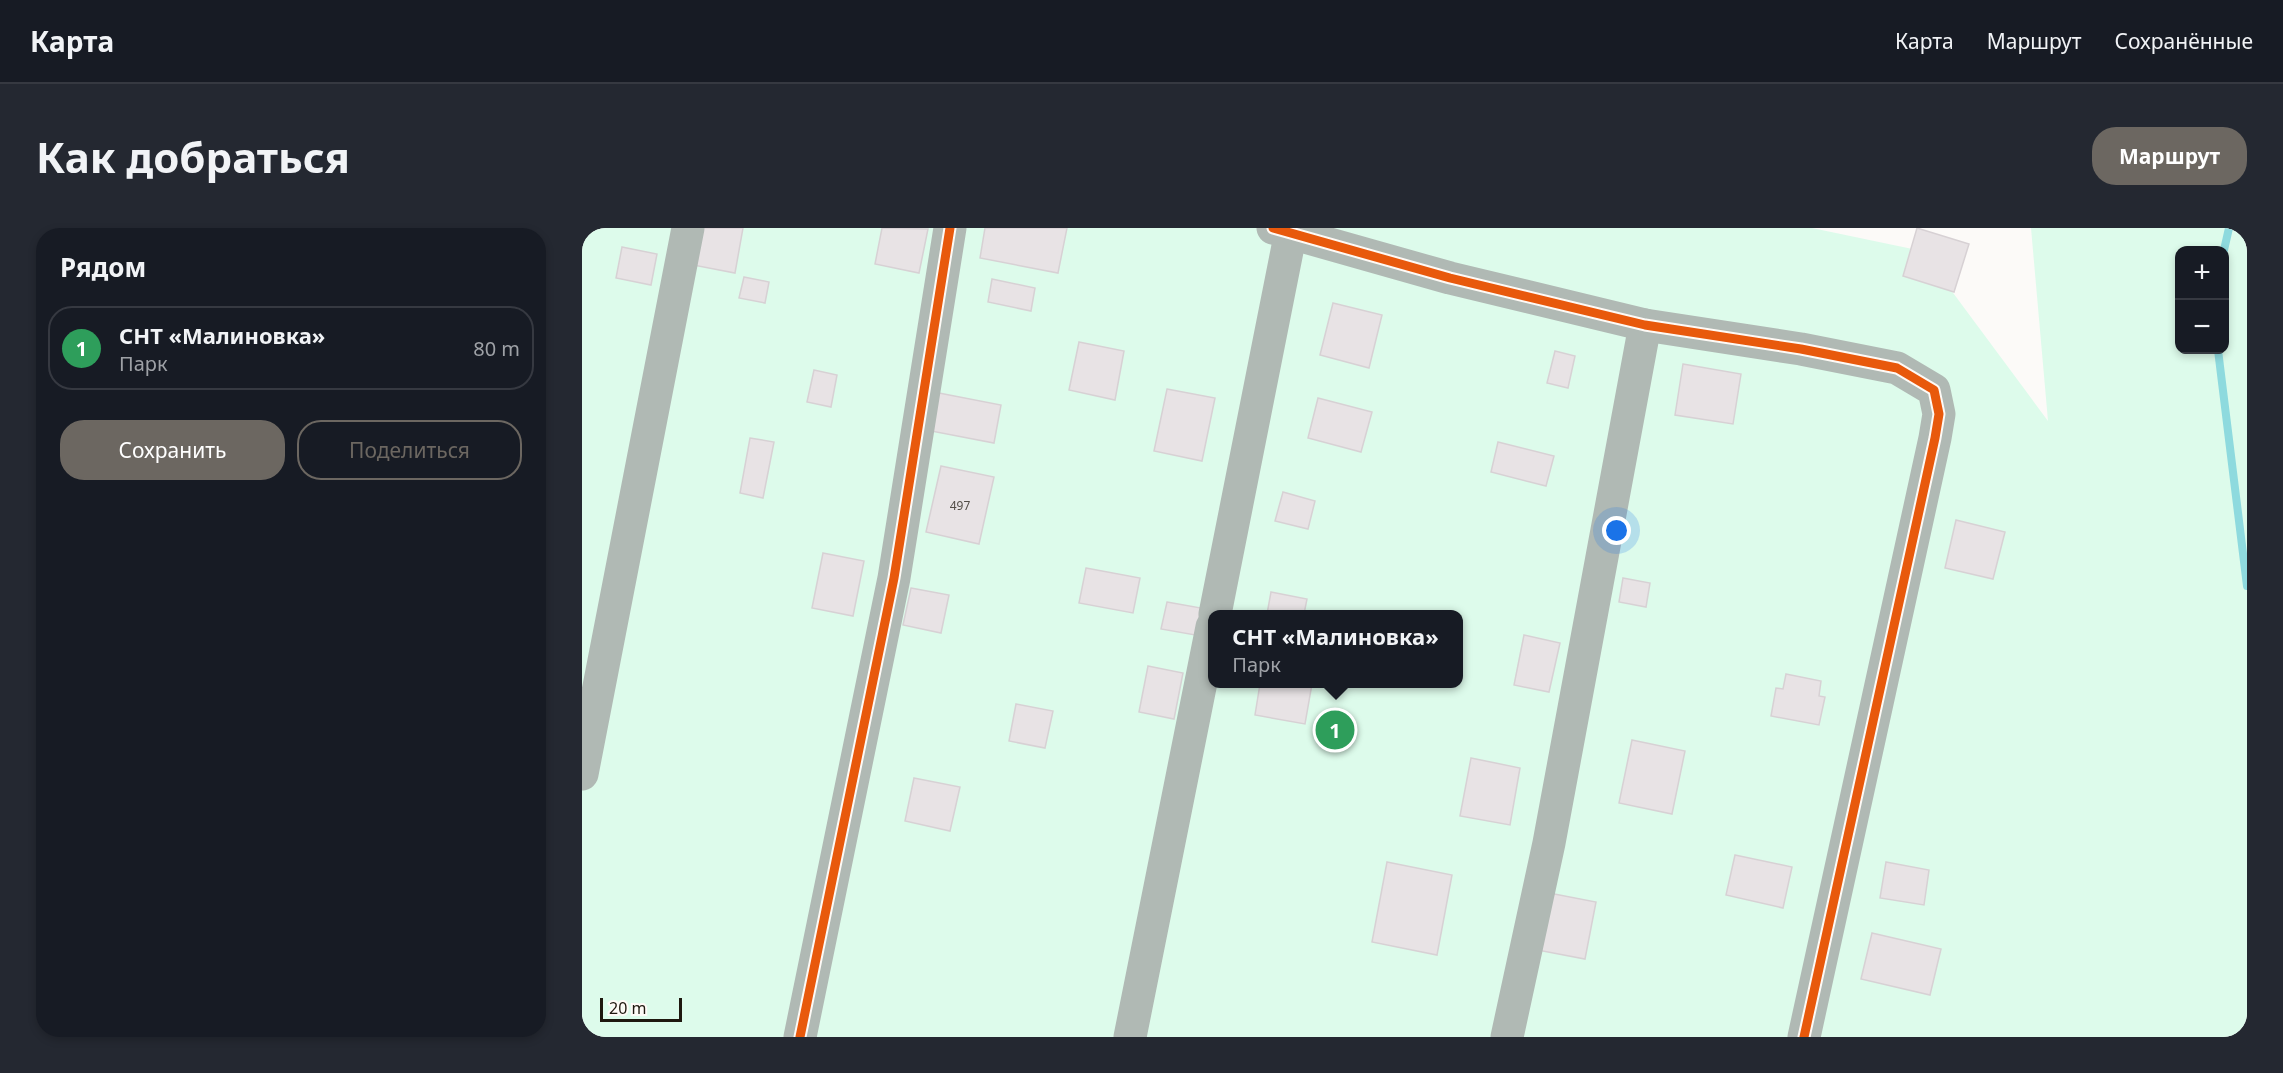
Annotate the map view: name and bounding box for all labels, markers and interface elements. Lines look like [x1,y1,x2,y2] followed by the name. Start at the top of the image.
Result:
[30,22,114,60] text: Карта
[1895,27,1954,55] text: Карта
[1987,27,2082,55] text: Маршрут
[2115,27,2253,55] text: Сохранённые
[2092,127,2247,185] button: Маршрут
[36,128,350,185] text: Как добраться
[2175,246,2229,354] map controls
[2175,246,2229,300] button: +
[60,249,146,285] text: Рядом
[2175,300,2229,354] button: −
[119,320,325,350] text: СНТ «Малиновка»
[76,335,87,362] text: 1
[473,335,520,362] text: 80 m
[119,350,168,377] text: Парк
[60,420,285,480] button: Сохранить
[297,420,522,480] button: Поделиться
[950,497,970,514] house number: 497
[1602,516,1631,545] your location
[1208,610,1463,688] popup
[1232,621,1439,651] text: СНТ «Малиновка»
[1232,651,1281,678] text: Парк
[1316,708,1354,752] pin: 1
[600,995,682,1022] scale bar
[609,997,646,1019] text: 20 m

